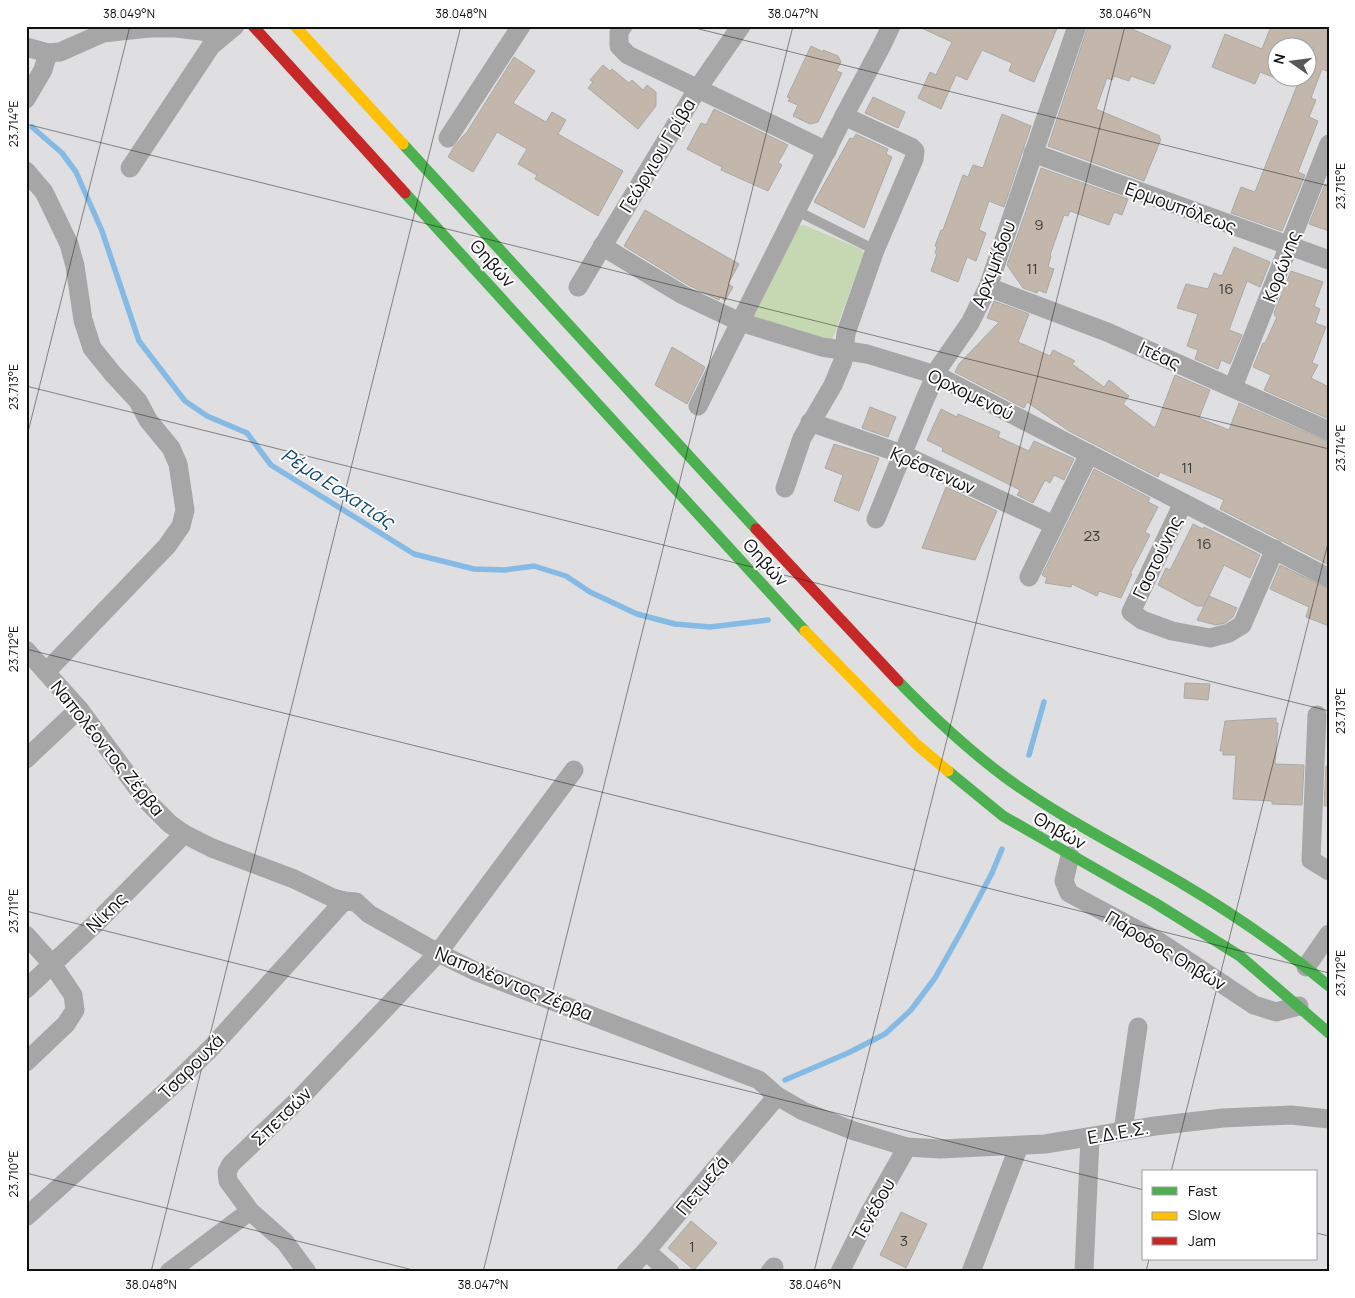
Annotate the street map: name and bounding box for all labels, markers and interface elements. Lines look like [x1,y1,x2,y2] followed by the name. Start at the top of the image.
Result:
[103,5,155,22] text: 38.049°N
[435,5,487,22] text: 38.048°N
[768,5,818,22] text: 38.047°N
[1099,5,1151,22] text: 38.046°N
[1268,38,1318,88] north arrow
[1268,52,1289,66] text: N
[613,93,701,217] street label: Γεώργιου Γρίβα
[5,101,22,147] text: 23.714°E
[1332,163,1349,209] text: 23.715°E
[1122,176,1240,238] street label: Ερμουπόλεως
[1034,214,1044,235] house number: 9
[965,217,1021,311] street label: Αρχιμήδου
[1256,227,1306,305] street label: Κορώνης
[465,234,521,292] street label: Θηβών
[1026,258,1038,279] house number: 11
[1218,278,1234,299] house number: 16
[1135,335,1185,375] street label: Ιτέας
[924,363,1018,425] street label: Ορχομενού
[5,364,22,410] text: 23.713°E
[1332,425,1349,471] text: 23.714°E
[887,441,979,499] street label: Κρέστενων
[277,442,401,535] water label: Ρέμα Εσχατιάς
[1181,457,1193,478] house number: 11
[1127,512,1187,602] street label: Γαστούνης
[1084,525,1100,546] house number: 23
[738,533,794,591] street label: Θηβών
[1196,533,1212,554] house number: 16
[5,626,22,672] text: 23.712°E
[46,675,170,821] street label: Ναπολέοντος Ζέρβα
[1332,688,1349,734] text: 23.713°E
[1029,805,1091,855] street label: Θηβών
[80,886,132,938] street label: Νίκης
[5,889,22,933] text: 23.711°E
[1101,905,1231,995] street label: Πάροδος Θηβών
[432,940,596,1026] street label: Ναπολέοντος Ζέρβα
[1332,950,1349,996] text: 23.712°E
[153,1028,229,1104] street label: Τσαρουχά
[246,1081,316,1151] street label: Σπετσών
[1085,1115,1151,1149] street label: Ε.Δ.Ε.Σ.
[5,1150,22,1197] text: 23.710°E
[670,1150,734,1220] street label: Πετμεζά
[1142,1170,1318,1260] legend
[846,1174,900,1244] street label: Τενέδου
[1188,1180,1217,1201] text: Fast
[1188,1204,1221,1225] text: Slow
[900,1230,908,1251] house number: 3
[1188,1230,1216,1251] text: Jam
[689,1236,695,1257] house number: 1
[125,1276,177,1293] text: 38.048°N
[458,1276,508,1293] text: 38.047°N
[789,1276,841,1293] text: 38.046°N

